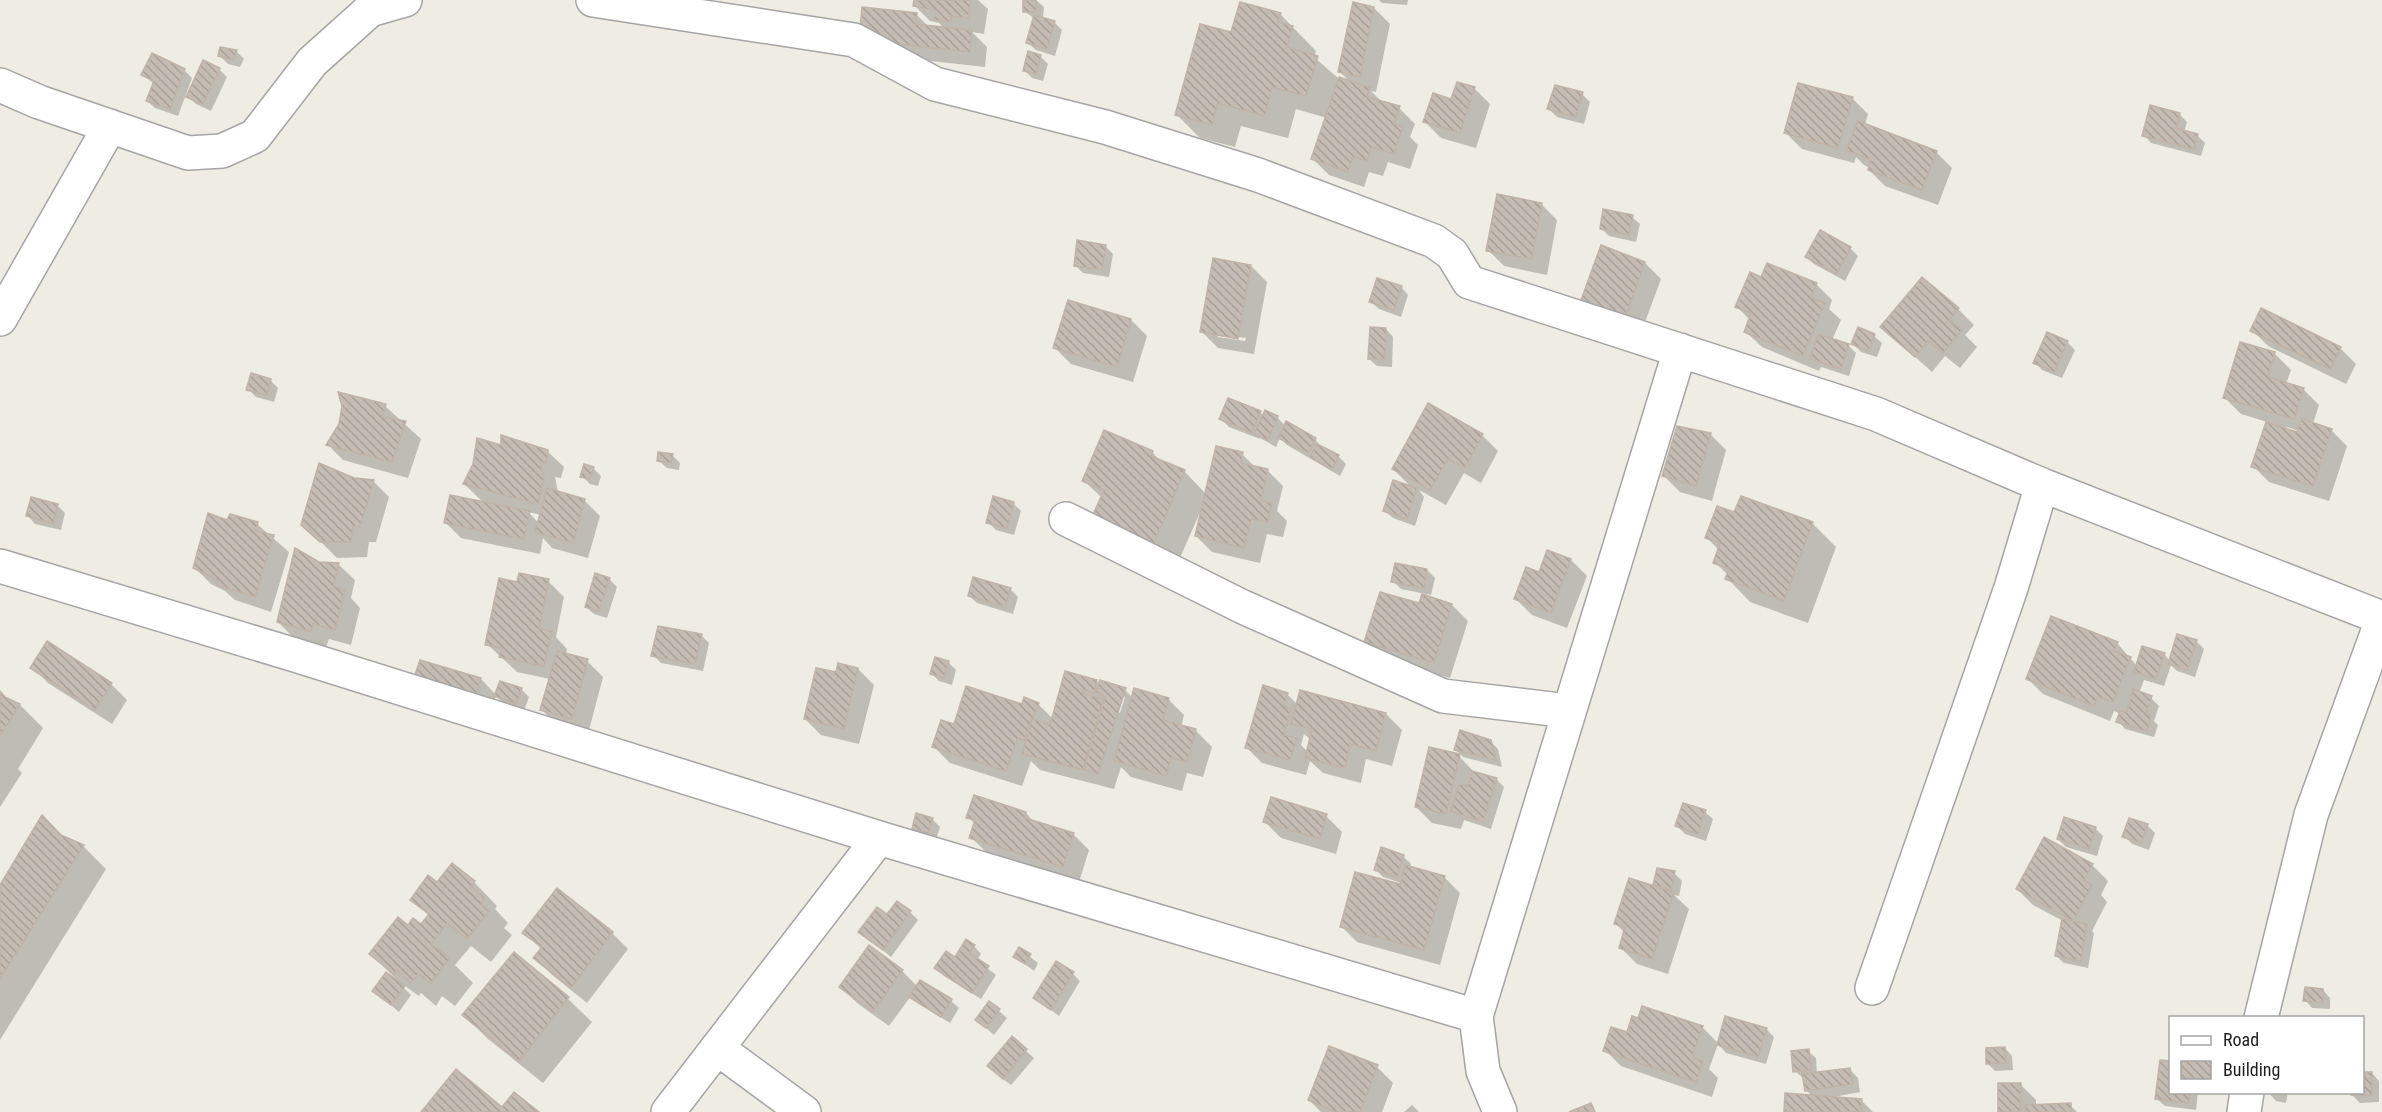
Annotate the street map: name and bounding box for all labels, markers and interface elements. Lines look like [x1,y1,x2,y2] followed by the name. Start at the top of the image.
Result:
[2169,1016,2364,1094] legend
[2223,1029,2259,1050] text: Road
[2223,1059,2280,1080] text: Building

